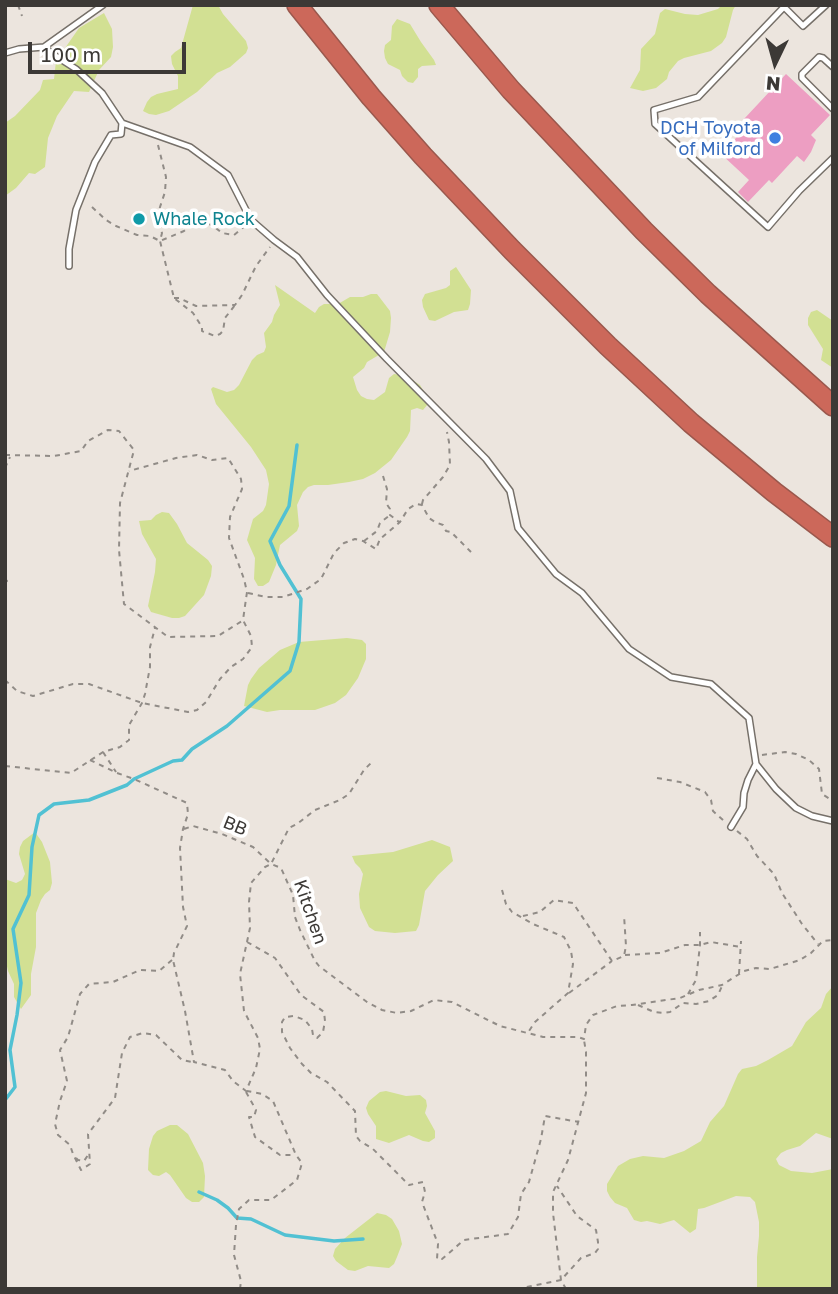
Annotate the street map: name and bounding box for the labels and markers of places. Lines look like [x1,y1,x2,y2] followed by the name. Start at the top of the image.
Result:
[660,117,761,160] place label: DCH Toyota of Milford
[767,130,783,146] marker: DCH Toyota of Milford
[153,208,255,230] place label: Whale Rock
[131,211,147,227] marker: Whale Rock

